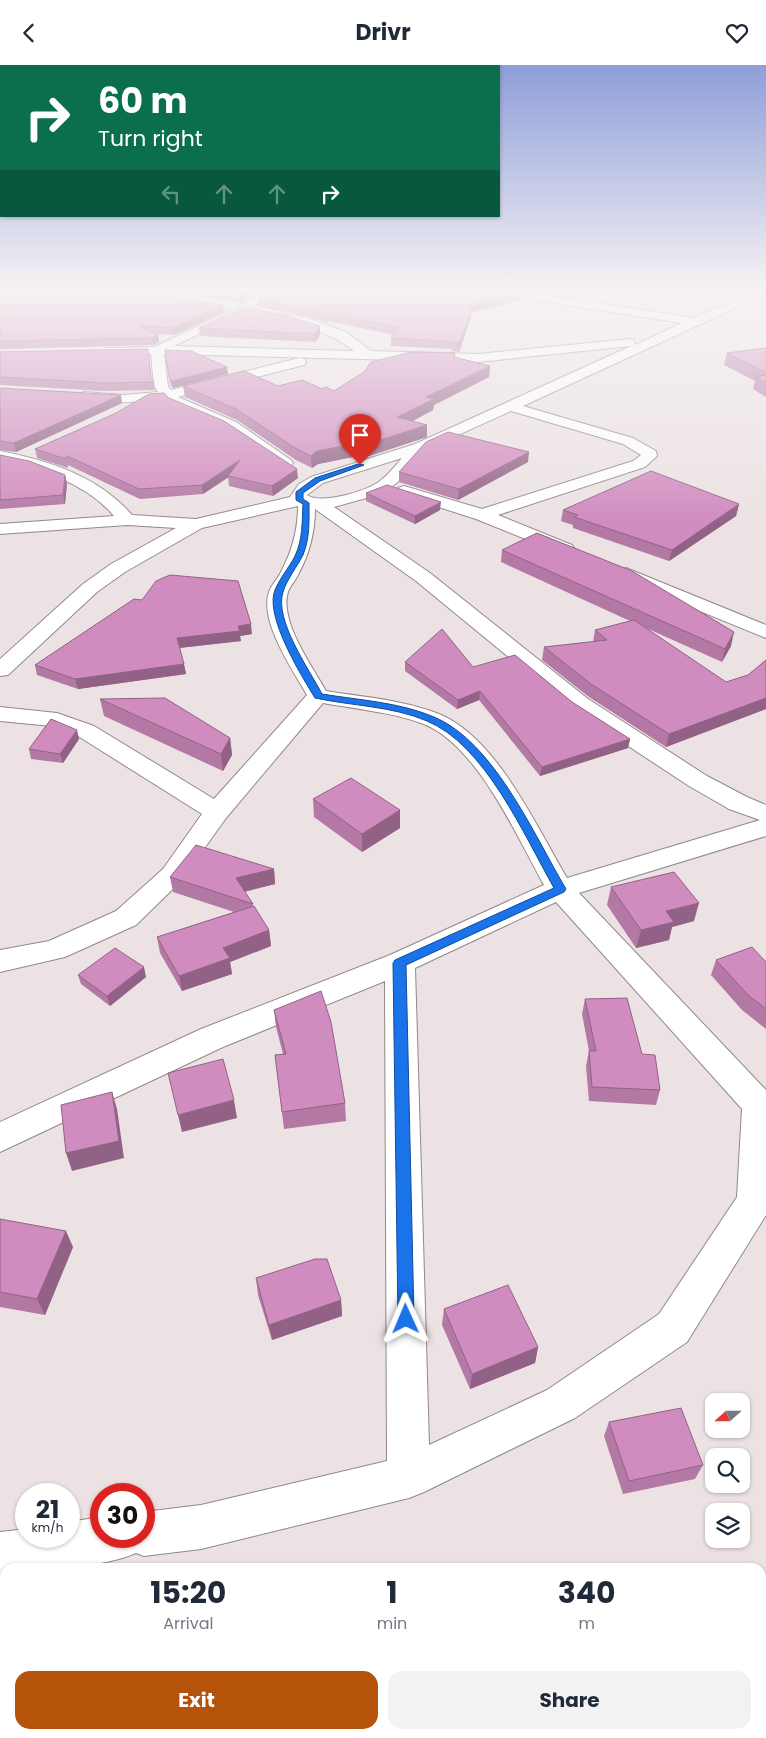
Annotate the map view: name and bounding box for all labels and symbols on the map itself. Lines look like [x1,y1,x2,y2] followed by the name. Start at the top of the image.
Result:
[339,414,381,465] pin
[379,1292,431,1344] position arrow
[705,1393,750,1437] north arrow
[90,1483,155,1548] speed limit sign: 30

